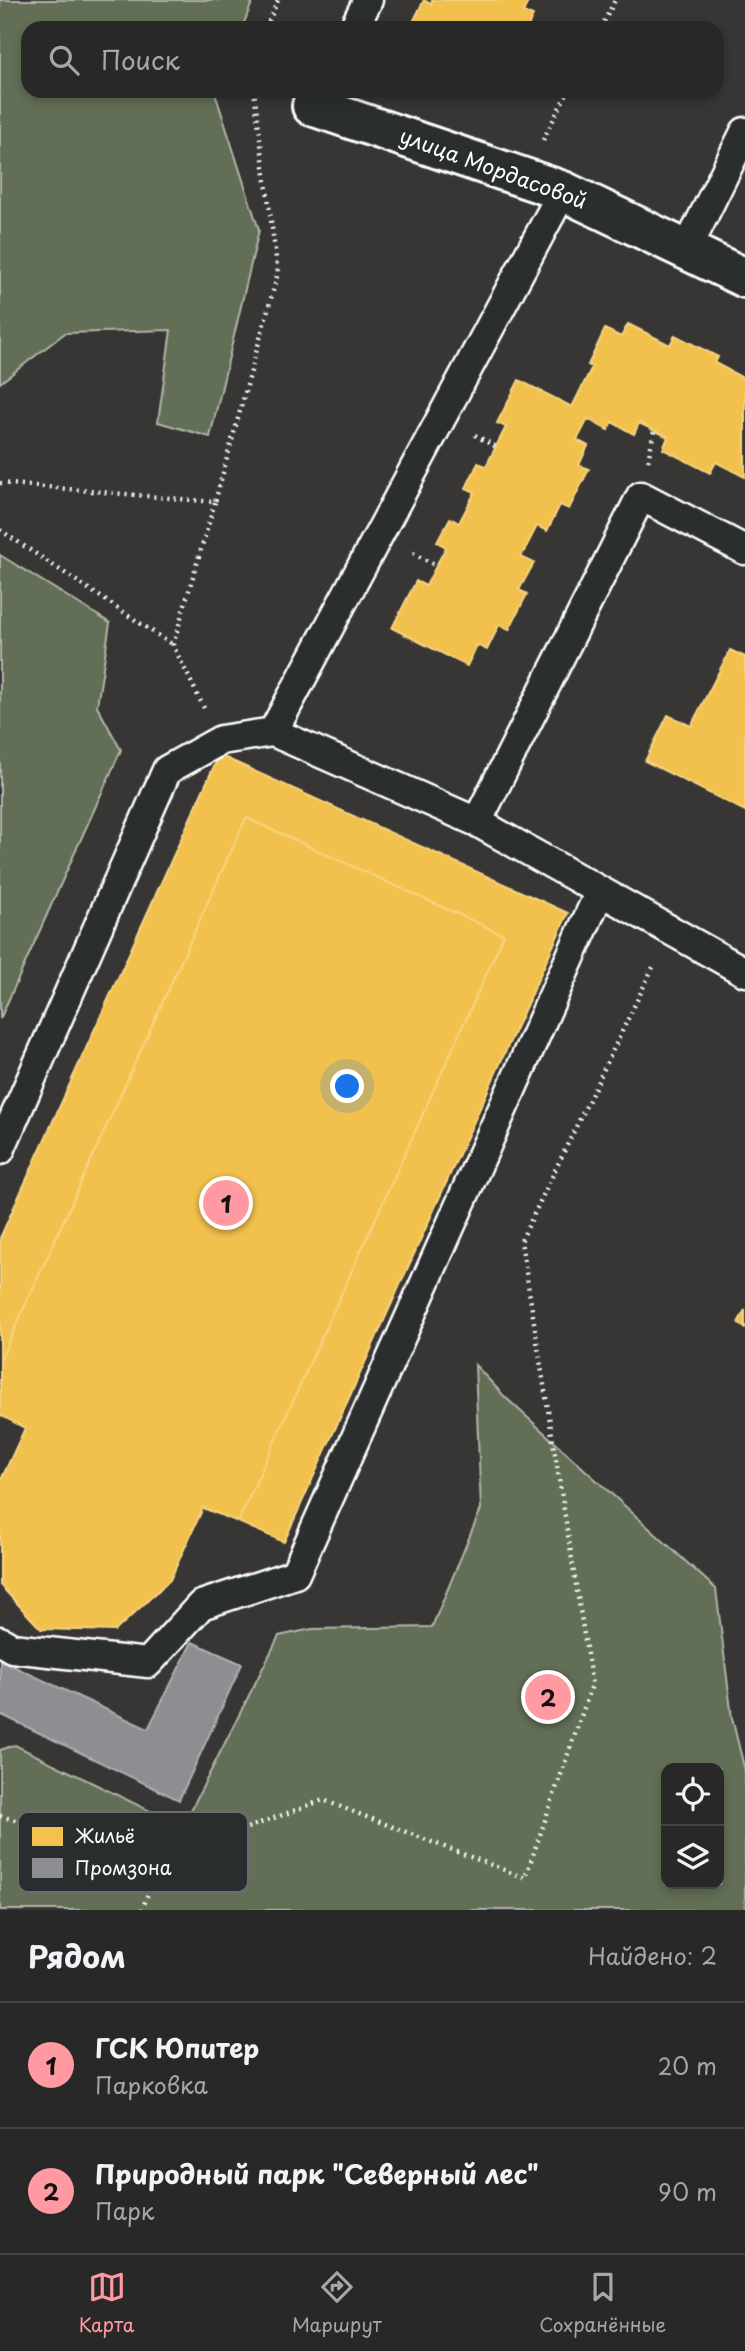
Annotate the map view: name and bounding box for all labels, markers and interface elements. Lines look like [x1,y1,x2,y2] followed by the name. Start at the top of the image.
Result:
[21,21,724,98] search box
[101,40,180,79] text: Поиск
[45,41,83,79] icon: search
[396,118,592,216] street label: улица Мордасовой
[330,1069,364,1103] your location
[203,1177,249,1229] pin: 1
[525,1671,571,1723] pin: 2
[661,1763,724,1889] map controls
[661,1763,724,1826] button: locate
[18,1812,248,1892] legend
[74,1821,135,1849] text: Жильё
[661,1826,724,1889] button: layers
[75,1853,172,1881] text: Промзона
[28,1933,126,1978] text: Рядом
[588,1938,717,1973] text: Найдено: 2
[95,2028,259,2067] text: ГСК Юпитер
[46,2048,57,2083] text: 1
[658,2048,717,2083] text: 20 m
[95,2067,208,2102] text: Парковка
[95,2154,539,2193] text: Природный парк "Северный лес"
[43,2174,59,2209] text: 2
[658,2174,717,2209] text: 90 m
[95,2193,154,2228] text: Парк
[79,2268,135,2338] tab: Карта
[292,2268,382,2338] tab: Маршрут
[539,2268,666,2338] tab: Сохранённые

